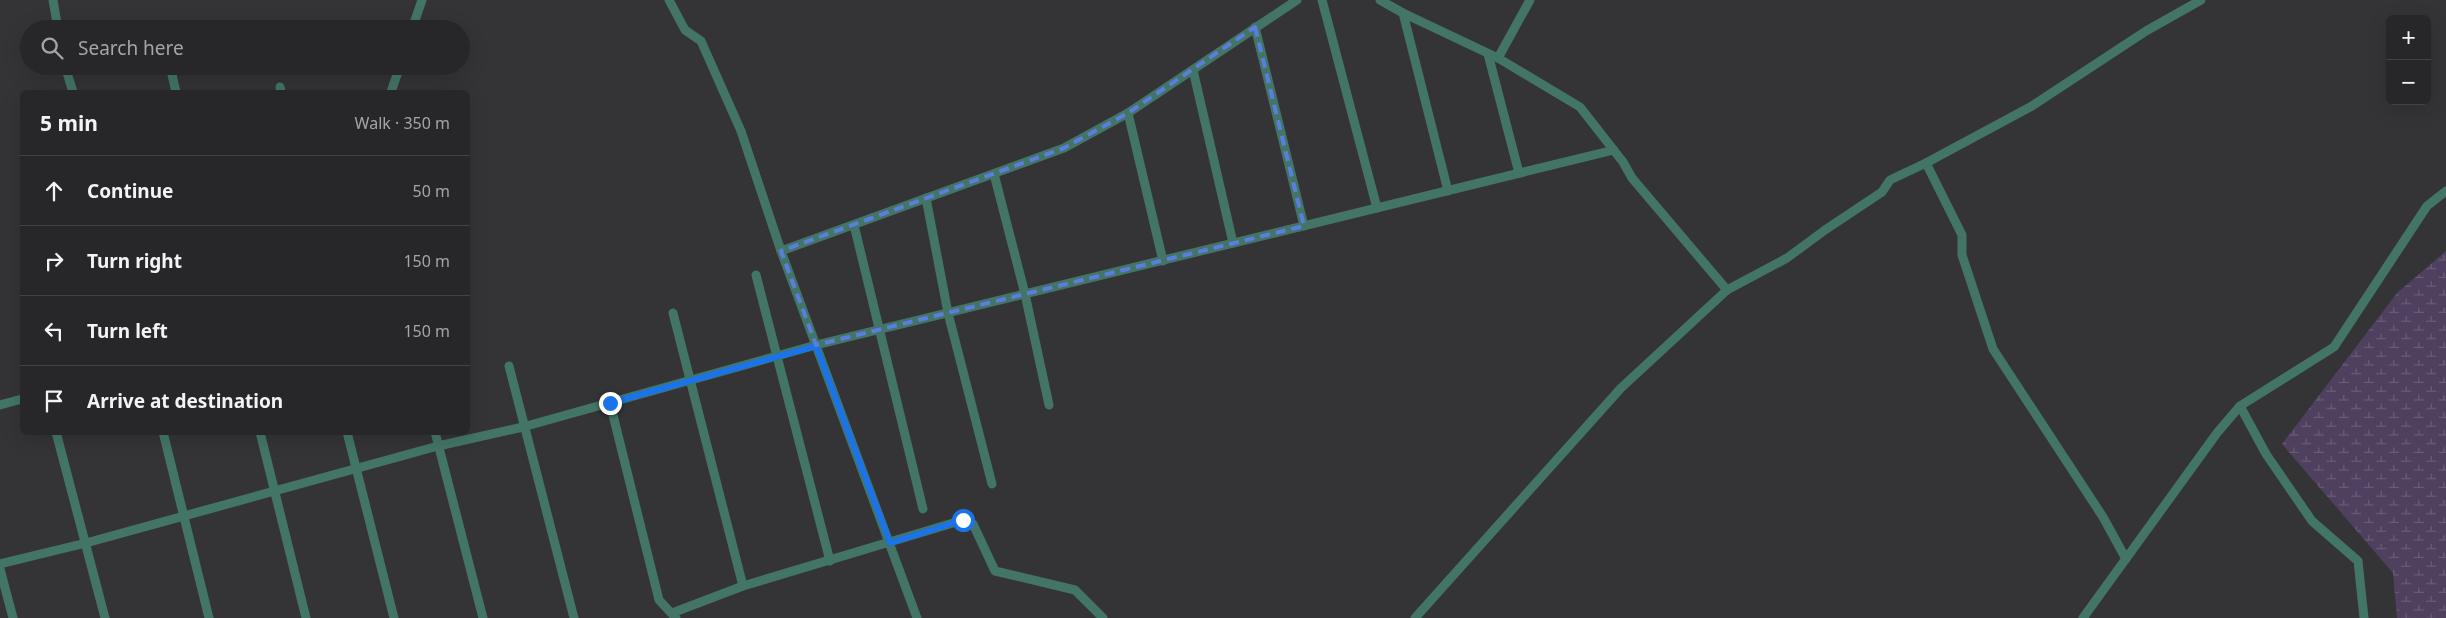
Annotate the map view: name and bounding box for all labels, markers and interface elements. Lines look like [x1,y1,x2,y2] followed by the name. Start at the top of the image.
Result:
[2386,15,2431,105] map controls
[2386,15,2431,60] button: +
[20,20,470,75] search box
[38,34,66,62] icon: search
[78,35,184,61] text: Search here
[2386,60,2431,105] button: −
[40,109,98,137] text: 5 min
[355,112,450,134] text: Walk · 350 m
[40,177,68,205] icon: ahead
[87,178,173,204] text: Continue
[413,180,450,202] text: 50 m
[40,247,68,275] icon: right
[87,248,182,274] text: Turn right
[403,250,450,272] text: 150 m
[40,317,68,345] icon: left
[87,318,168,344] text: Turn left
[403,320,450,342] text: 150 m
[40,387,68,415] icon: arrive
[87,388,283,414] text: Arrive at destination
[599,392,622,415] route end
[952,509,975,532] route start

